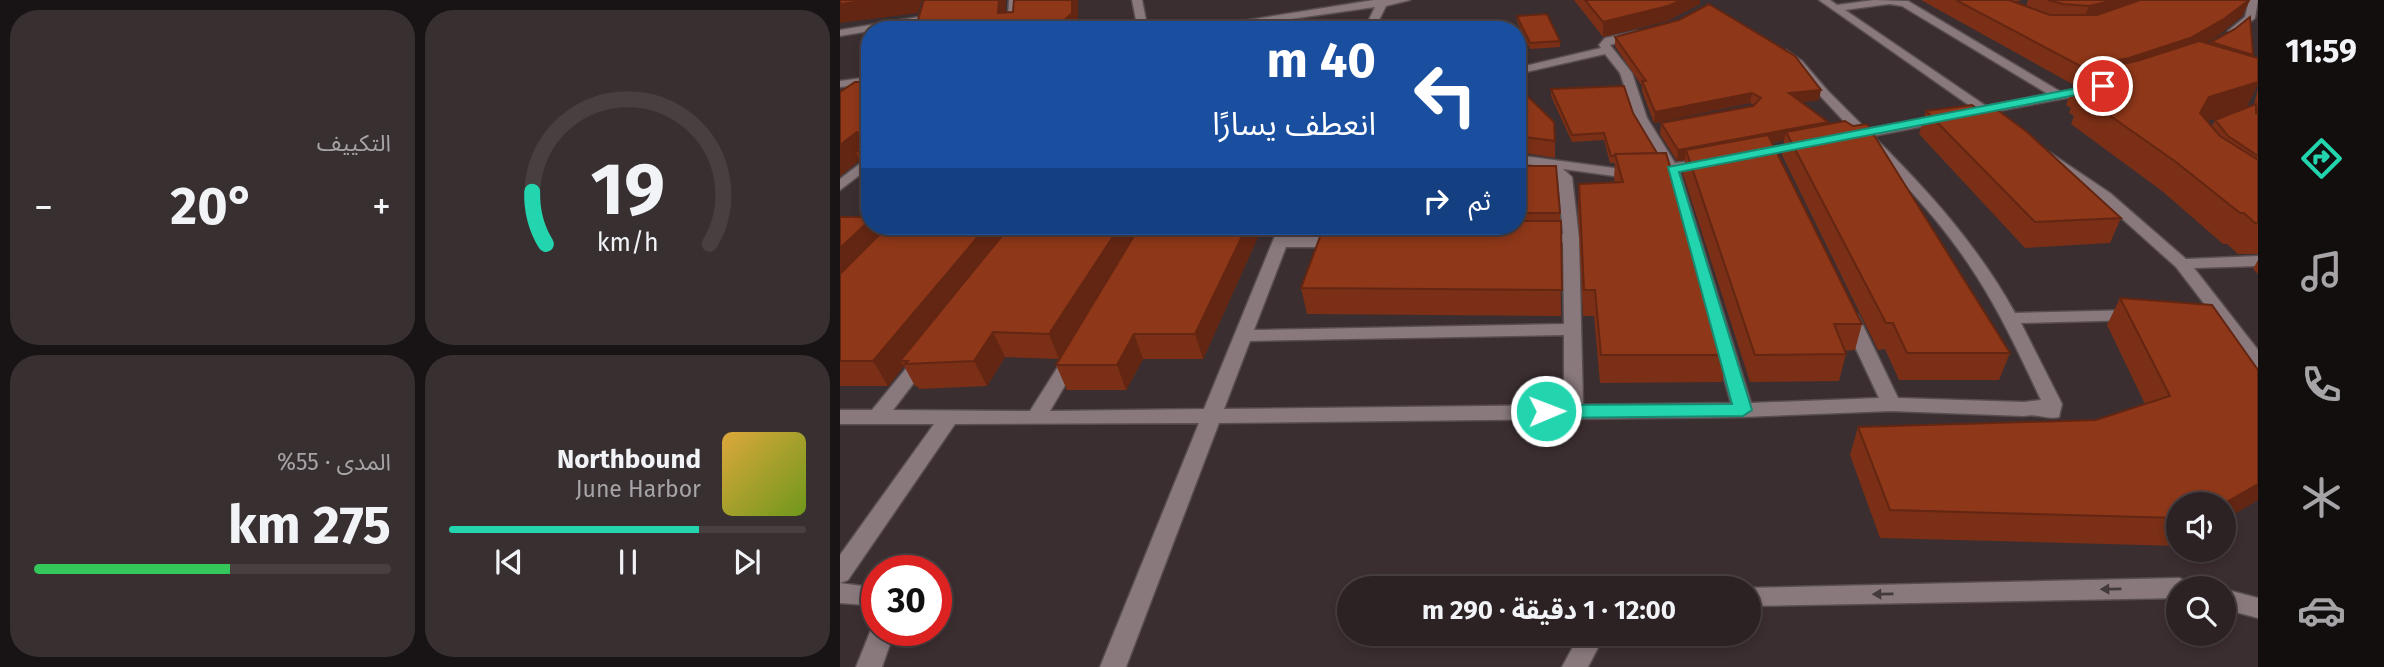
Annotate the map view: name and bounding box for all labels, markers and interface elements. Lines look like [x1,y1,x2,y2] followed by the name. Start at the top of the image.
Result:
[1267,31,1376,90] text: 40 m
[2285,32,2357,70] text: 11:59
[1400,49,1491,140] icon: left
[2073,56,2133,116] pin
[2084,67,2122,105] icon: arrive
[1212,105,1376,143] text: انعطف يسارًا
[317,129,391,157] text: التكييف
[2297,134,2346,183] icon: directions
[590,146,665,233] text: 19
[170,175,255,238] text: 20°
[1417,182,1455,220] icon: right
[34,184,53,230] text: −
[372,184,391,230] text: +
[1469,186,1491,217] text: ثم
[597,227,658,257] text: km/h
[2297,247,2346,296] icon: music
[2297,360,2346,409] icon: phone
[1509,374,1583,448] position arrow
[557,444,701,475] text: Northbound
[277,448,391,476] text: المدى · 55%
[2297,473,2346,522] icon: climate
[575,475,701,503] text: June Harbor
[2166,492,2236,646] map controls
[2166,492,2236,562] button: sound
[228,494,391,557] text: 275 km
[490,543,528,581] icon: previous
[609,543,647,581] icon: pause
[728,543,766,581] icon: next
[861,555,952,646] speed limit sign: 30
[2166,576,2236,646] button: search
[2099,584,2121,595] one-way arrow
[2297,586,2346,635] icon: car
[1872,588,1894,600] one-way arrow
[1422,595,1676,626] text: 12:00 · 1 دقيقة · 290 m

